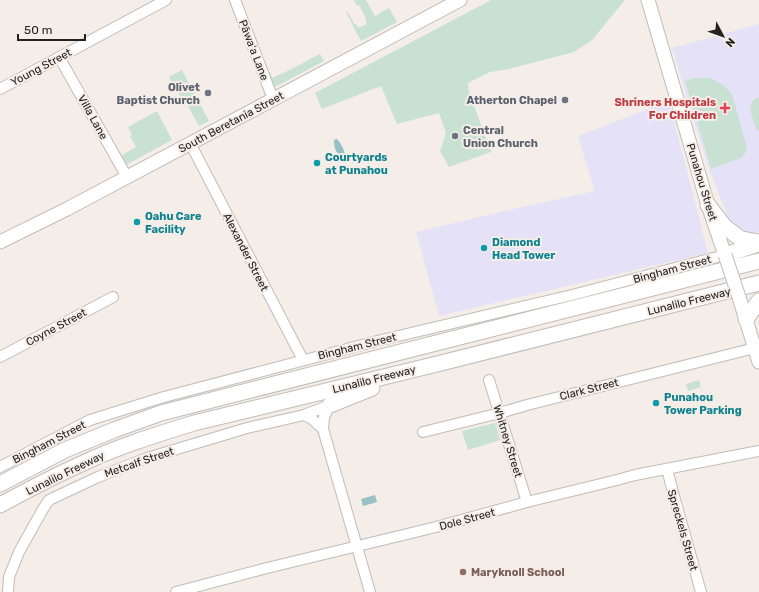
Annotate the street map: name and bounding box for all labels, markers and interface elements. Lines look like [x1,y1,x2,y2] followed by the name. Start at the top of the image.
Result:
[18,16,85,42] scale bar
[703,16,743,56] north arrow
[236,18,271,82] street label: Pāwaʻa Lane
[24,23,52,37] text: 50 m
[723,35,738,50] text: N
[9,46,74,89] street label: Young Street
[117,81,200,107] place label: Olivet Baptist Church
[203,88,213,98] marker: Olivet Baptist Church
[176,89,287,156] street label: South Beretania Street
[75,93,110,142] street label: Villa Lane
[466,94,557,107] place label: Atherton Chapel
[560,95,570,105] marker: Atherton Chapel
[614,96,716,122] place label: Shriners Hospitals For Children
[719,102,731,114] marker: Shriners Hospitals For Children
[463,124,538,150] place label: Central Union Church
[450,131,460,141] marker: Central Union Church
[684,142,720,223] street label: Punahou Street
[325,151,388,177] place label: Courtyards at Punahou
[312,158,322,168] marker: Courtyards at Punahou
[145,210,202,236] place label: Oahu Care Facility
[220,211,271,294] street label: Alexander Street
[132,217,142,227] marker: Oahu Care Facility
[492,236,555,262] place label: Diamond Head Tower
[479,243,489,253] marker: Diamond Head Tower
[632,253,713,286] street label: Bingham Street
[646,285,732,318] street label: Lunalilo Freeway
[24,306,89,349] street label: Coyne Street
[317,330,398,363] street label: Bingham Street
[331,363,417,396] street label: Lunalilo Freeway
[558,376,621,403] street label: Clark Street
[664,391,742,417] place label: Punahou Tower Parking
[651,398,661,408] marker: Punahou Tower Parking
[490,403,525,480] street label: Whitney Street
[11,418,89,466] street label: Bingham Street
[103,444,176,480] street label: Metcalf Street
[24,449,107,498] street label: Lunalilo Freeway
[665,488,701,573] street label: Spreckels Street
[438,506,497,533] street label: Dole Street
[471,566,565,579] place label: Maryknoll School
[458,567,468,577] marker: Maryknoll School

